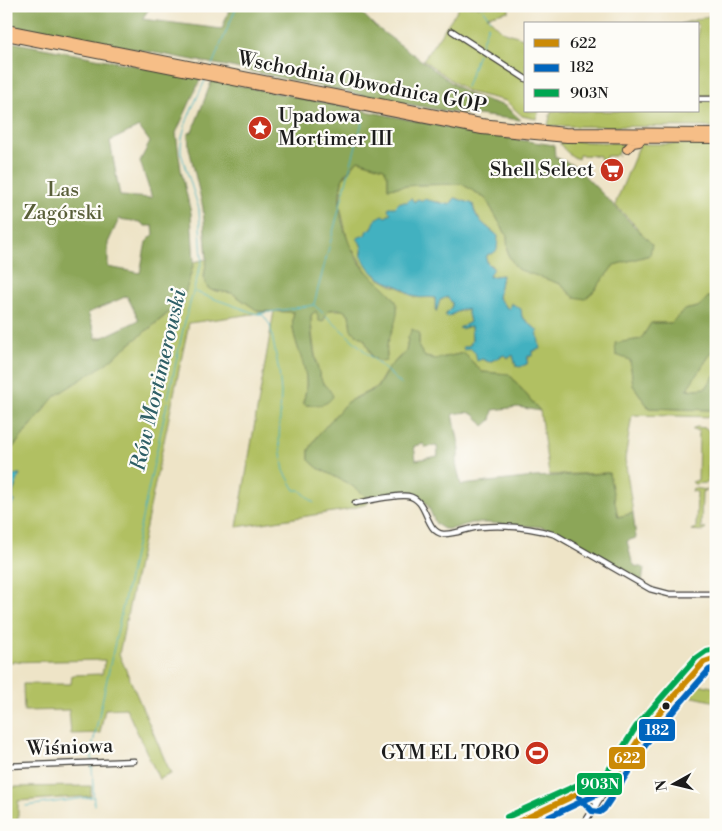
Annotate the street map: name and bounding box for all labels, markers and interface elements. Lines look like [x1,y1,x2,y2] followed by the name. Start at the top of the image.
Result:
[524,22,700,112] legend
[570,34,596,53] text: 622
[235,46,489,119] street label: Wschodnia Obwodnica GOP
[570,58,594,77] text: 182
[570,84,608,103] text: 903N
[278,104,393,152] place label: Upadowa Mortimer III
[247,115,273,141] place icon: Upadowa Mortimer III
[599,157,625,183] supermarket icon: Shell Select
[490,158,594,183] place label: Shell Select
[23,178,103,226] park label: Las Zagórski
[125,286,193,474] water label: Rów Mortimerowski
[661,701,671,711] unlabelled marker
[638,718,676,742] line badge: 182
[645,722,669,740] text: 182
[25,734,114,762] street label: Wiśniowa
[524,740,550,766] sports icon: GYM EL TORO
[381,741,520,766] place label: GYM EL TORO
[608,746,646,770] line badge: 622
[614,750,640,768] text: 622
[650,758,700,808] north arrow
[576,772,623,796] line badge: 903N
[581,776,619,794] text: 903N
[652,779,672,792] text: N

